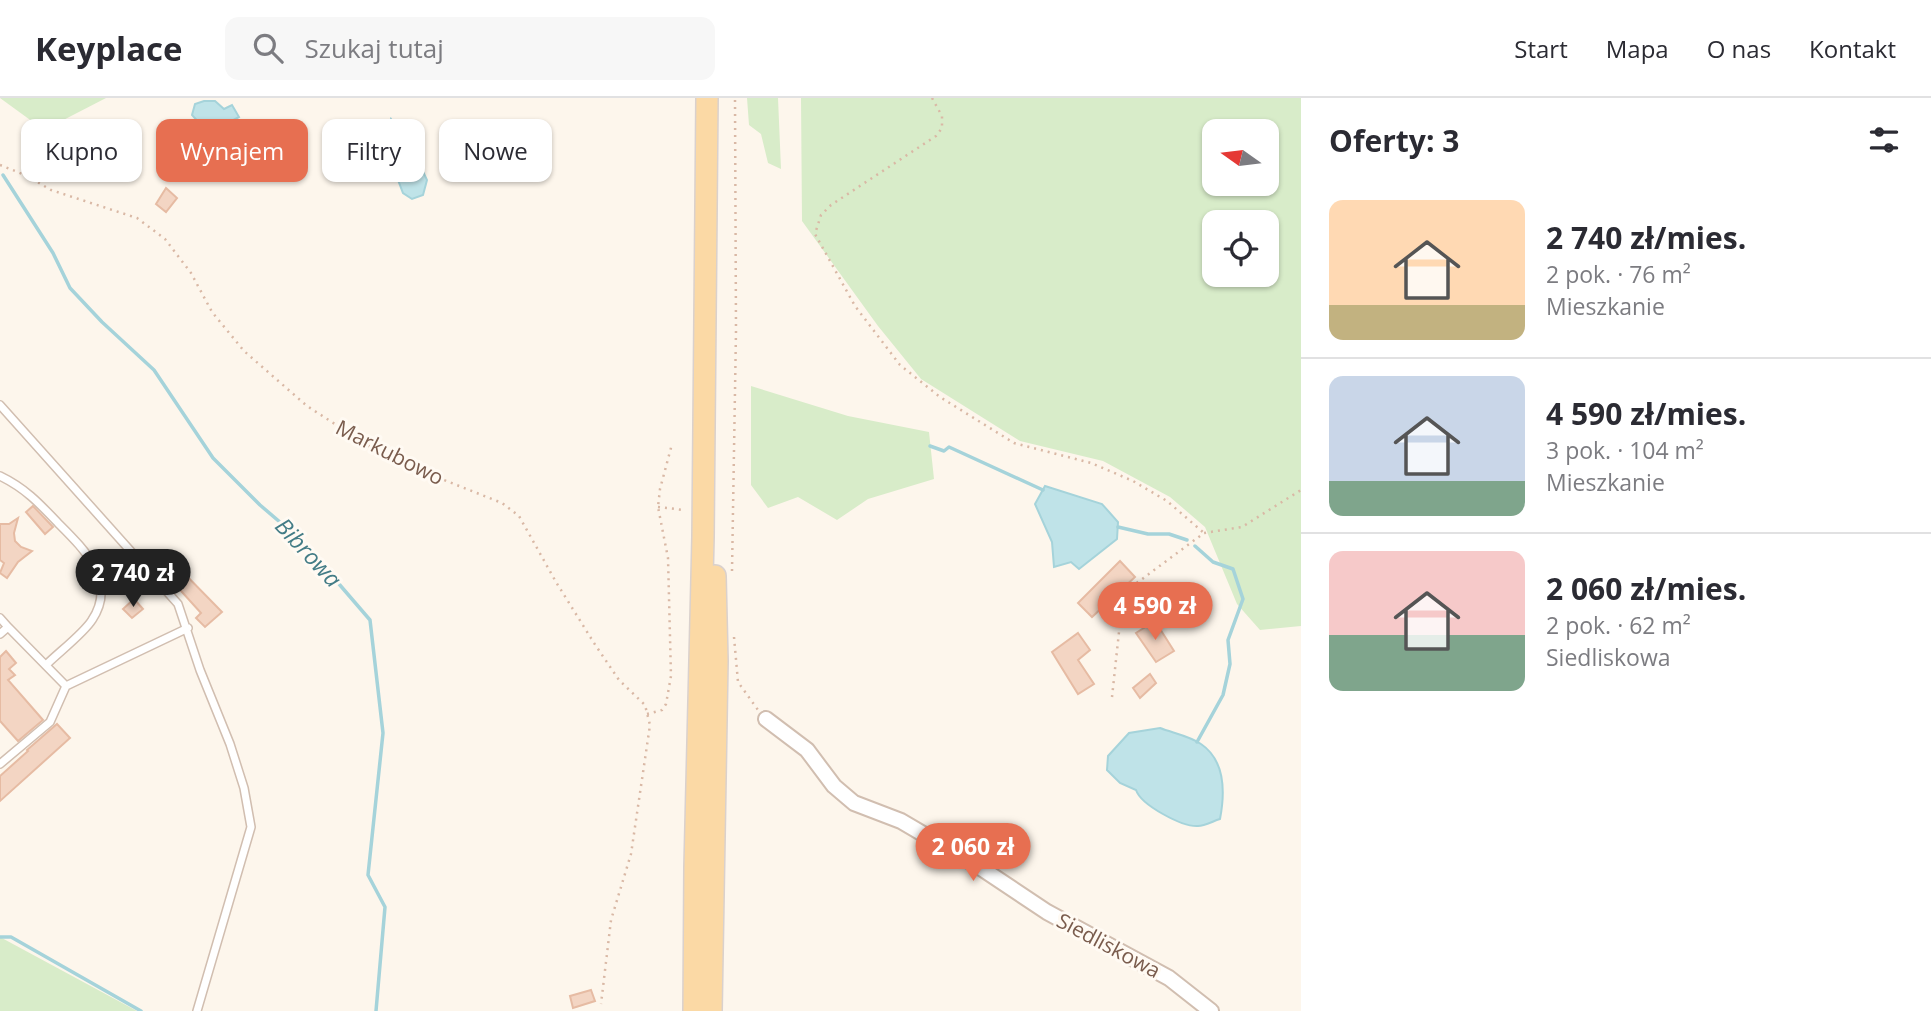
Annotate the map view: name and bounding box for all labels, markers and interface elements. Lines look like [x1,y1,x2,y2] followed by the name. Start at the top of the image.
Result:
[225,17,715,80] search box
[35,26,183,71] text: Keyplace
[249,29,287,67] icon: search
[305,30,444,66] text: Szukaj tutaj
[1514,32,1568,65] text: Start
[1606,32,1669,65] text: Mapa
[1707,32,1771,65] text: O nas
[1809,32,1896,65] text: Kontakt
[21,119,142,182] chip: Kupno
[156,119,308,182] chip: Wynajem
[322,119,425,182] chip: Filtry
[439,119,552,182] chip: Nowe
[1202,119,1279,196] north arrow
[1202,119,1279,287] map controls
[1329,120,1459,161] text: Oferty: 3
[1865,121,1903,159] icon: filters
[1202,210,1279,287] button: locate
[1546,217,1746,258] text: 2 740 zł/mies.
[1385,228,1469,312] icon: home
[1546,258,1691,290] text: 2 pok. · 76 m²
[1546,290,1665,322] text: Mieszkanie
[1546,393,1746,434] text: 4 590 zł/mies.
[1385,404,1469,488] icon: home
[331,413,449,491] street label: Markubowo
[1546,434,1704,466] text: 3 pok. · 104 m²
[1546,466,1665,498] text: Mieszkanie
[269,510,349,594] water label: Bibrowa
[61,550,205,609] pin: 2 740 zł
[92,556,174,588] text: 2 740 zł
[1546,568,1746,609] text: 2 060 zł/mies.
[1385,579,1469,663] icon: home
[1083,582,1227,642] pin: 4 590 zł
[1114,589,1196,621] text: 4 590 zł
[1546,609,1691,641] text: 2 pok. · 62 m²
[1546,641,1671,673] text: Siedliskowa
[901,824,1045,883] pin: 2 060 zł
[932,830,1014,862] text: 2 060 zł
[1052,906,1166,984] street label: Siedliskowa

